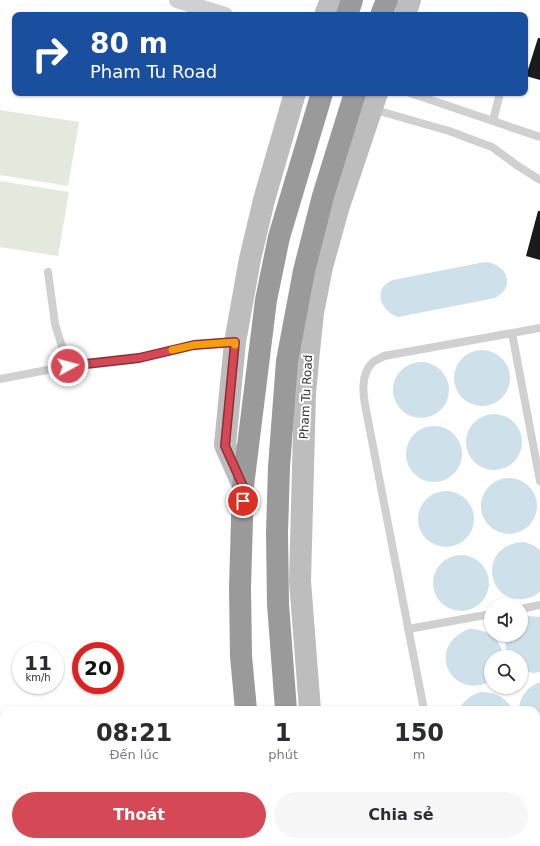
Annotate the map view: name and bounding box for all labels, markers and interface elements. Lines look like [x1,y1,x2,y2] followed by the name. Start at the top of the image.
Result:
[90,27,168,60] text: 80 m
[24,28,76,80] icon: right
[90,61,217,82] text: Pham Tu Road
[47,345,89,387] position arrow
[297,354,315,440] street label: Pham Tu Road
[226,484,260,518] pin
[232,490,254,512] icon: arrive
[484,598,528,694] map controls
[484,598,528,642] button: sound
[72,642,124,694] speed limit sign: 20
[484,650,528,694] button: search
[24,651,52,675] text: 11
[25,672,51,683] text: km/h
[96,719,172,747] text: 08:21
[275,719,291,747] text: 1
[394,719,444,747] text: 150
[109,747,159,762] text: Đến lúc
[268,747,298,762] text: phút
[413,747,425,762] text: m
[12,792,266,838] button: Thoát
[274,792,528,838] button: Chia sẻ

